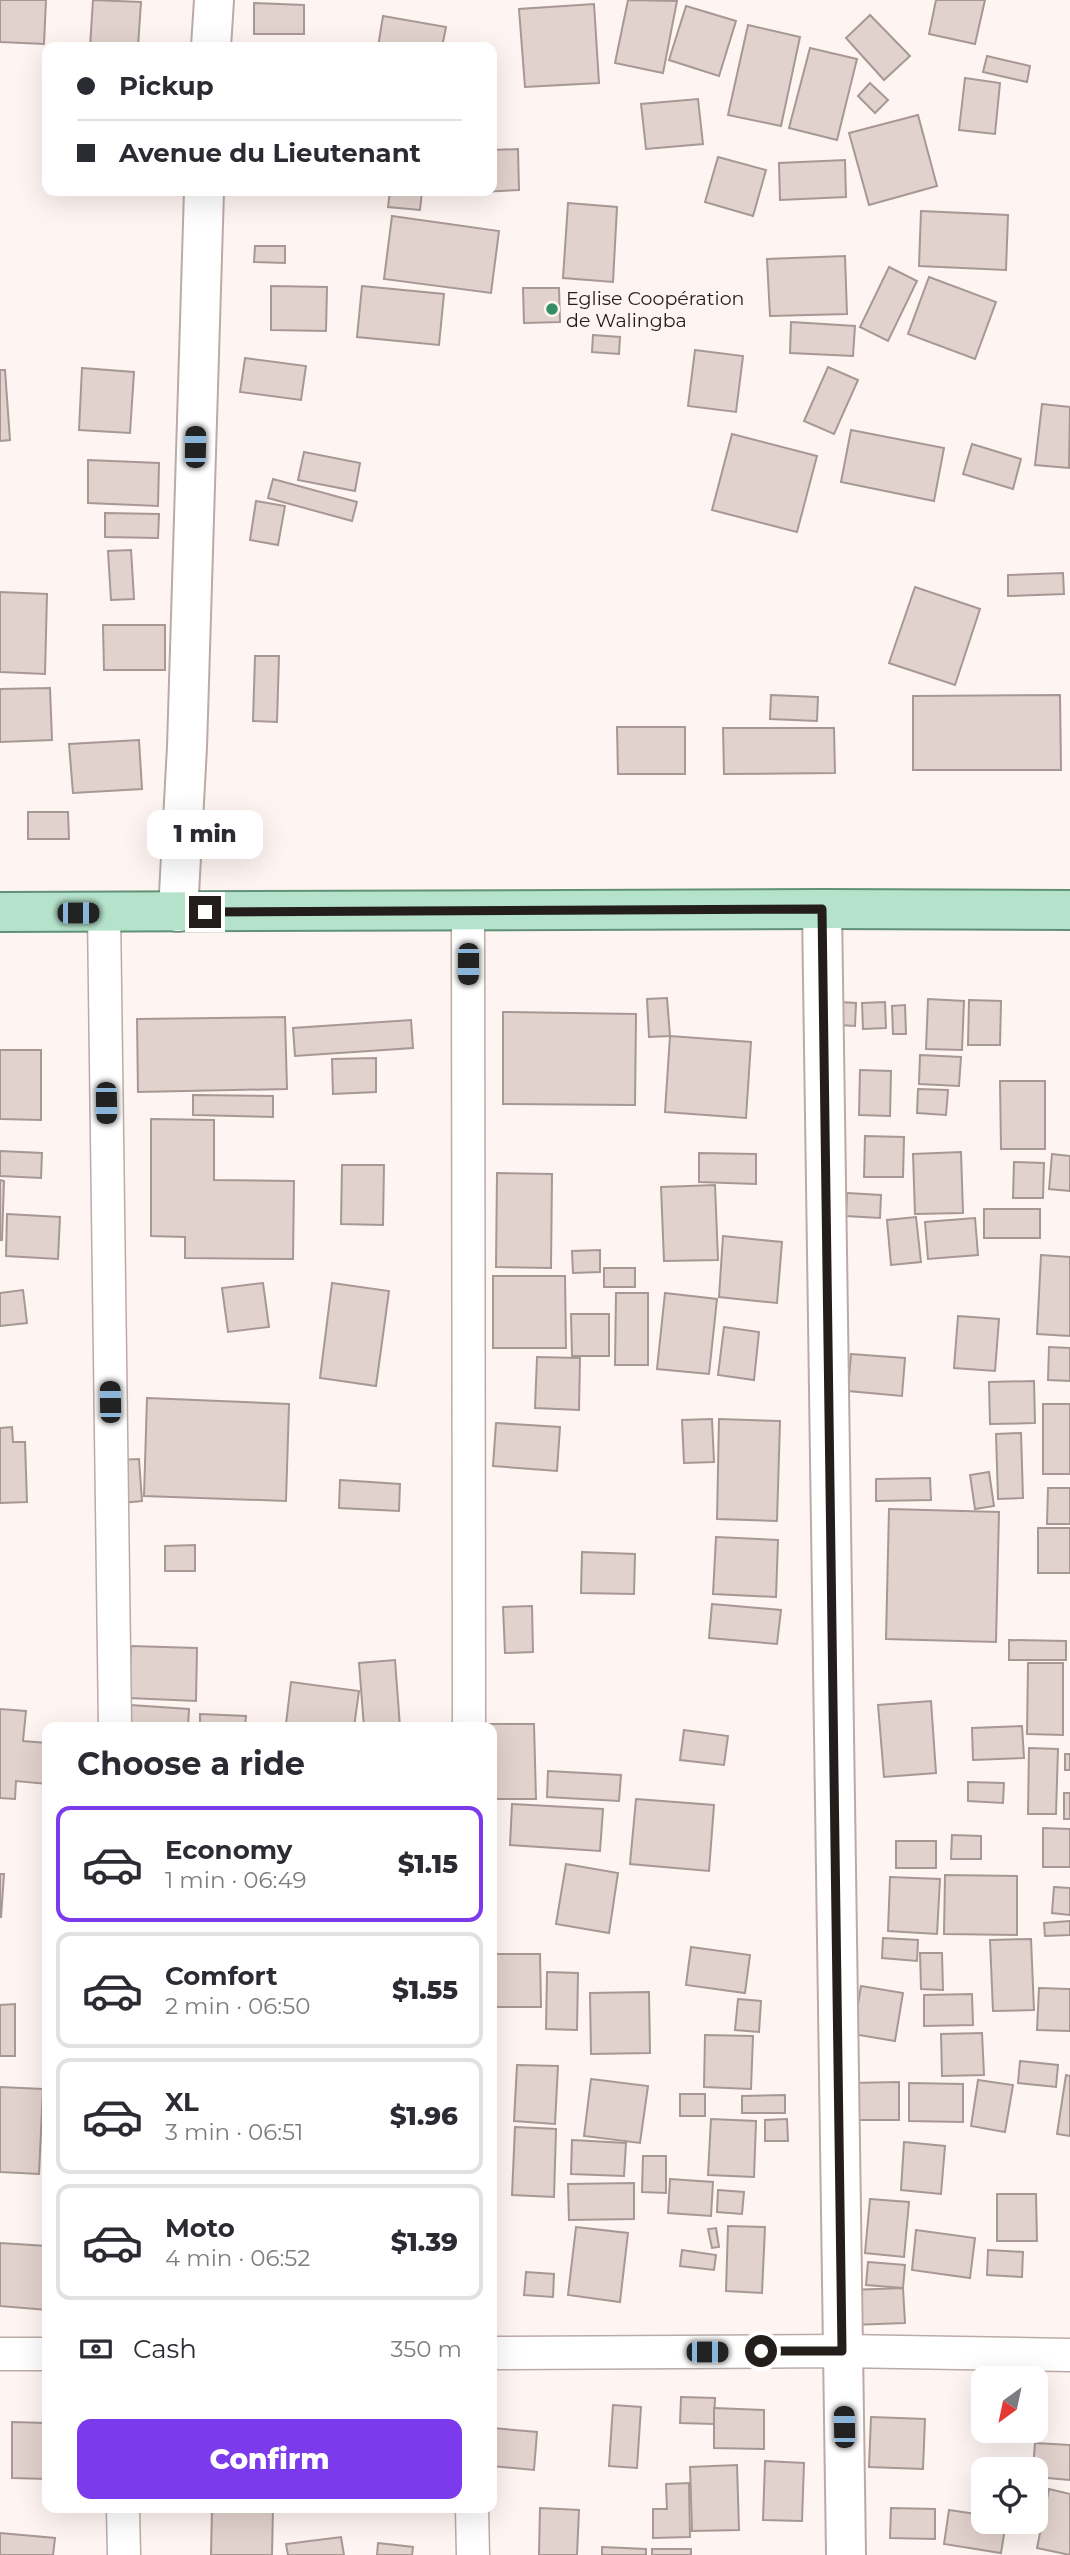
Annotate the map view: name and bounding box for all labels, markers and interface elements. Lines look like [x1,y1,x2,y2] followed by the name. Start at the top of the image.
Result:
[119,70,214,102] text: Pickup
[119,137,421,169] text: Avenue du Lieutenant
[566,287,744,332] place label: Eglise Coopération de Walingba
[544,301,560,317] marker: Eglise Coopération de Walingba
[185,426,206,468] car
[147,810,263,860] callout: 1 min
[173,820,237,848] text: 1 min
[189,896,221,928] route end
[58,903,100,924] car
[458,943,479,985] car
[96,1082,117,1124] car
[100,1381,121,1423] car
[77,1744,305,1783] text: Choose a ride
[81,1833,144,1896] icon: car
[165,1834,292,1866] text: Economy
[398,1848,458,1880] text: $1.15
[165,1866,306,1894] text: 1 min · 06:49
[81,1959,144,2022] icon: car
[165,1960,277,1992] text: Comfort
[392,1974,458,2006] text: $1.55
[165,1992,310,2020] text: 2 min · 06:50
[81,2085,144,2148] icon: car
[165,2086,199,2118] text: XL
[390,2100,458,2132] text: $1.96
[165,2118,303,2146] text: 3 min · 06:51
[81,2211,144,2274] icon: car
[165,2212,235,2244] text: Moto
[391,2226,458,2258] text: $1.39
[165,2244,310,2272] text: 4 min · 06:52
[77,2330,115,2368] icon: cash
[133,2333,197,2365] text: Cash
[391,2335,462,2363] text: 350 m
[745,2335,777,2367] route start
[687,2342,729,2363] car
[971,2366,1048,2443] north arrow
[971,2366,1048,2534] map controls
[834,2406,855,2448] car
[77,2419,462,2499] button: Confirm
[971,2457,1048,2534] button: locate

